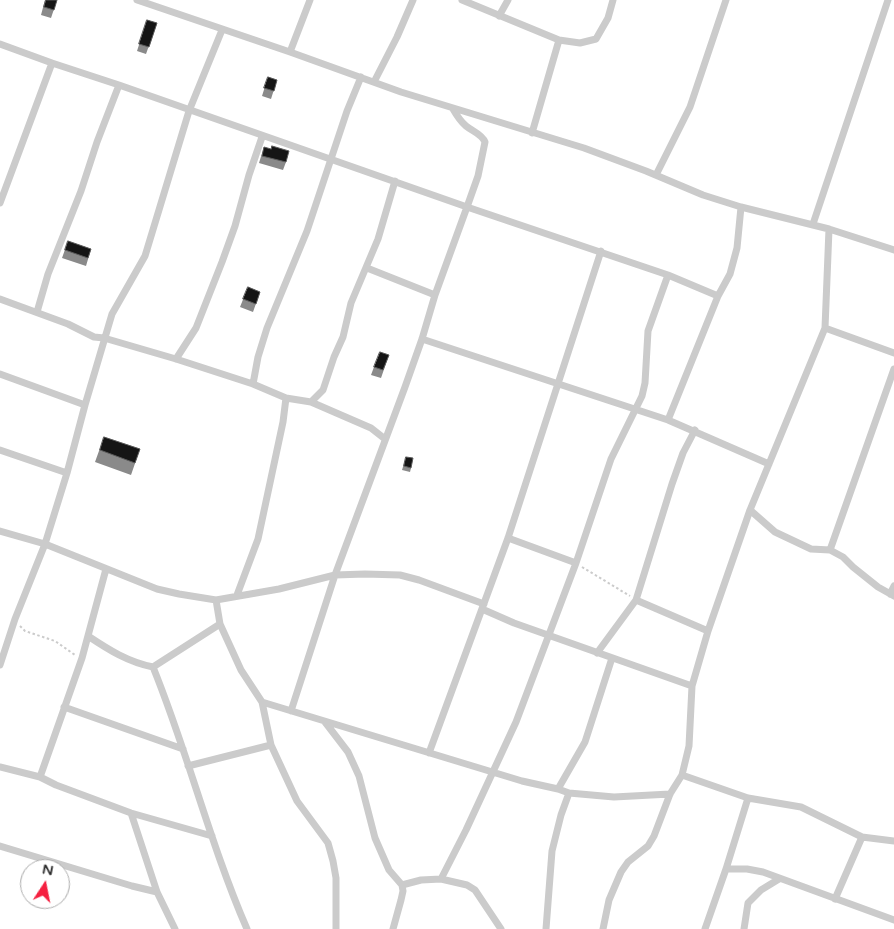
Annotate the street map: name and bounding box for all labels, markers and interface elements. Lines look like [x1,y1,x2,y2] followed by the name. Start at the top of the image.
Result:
[20,859,70,909] north arrow
[41,860,55,879] text: N

